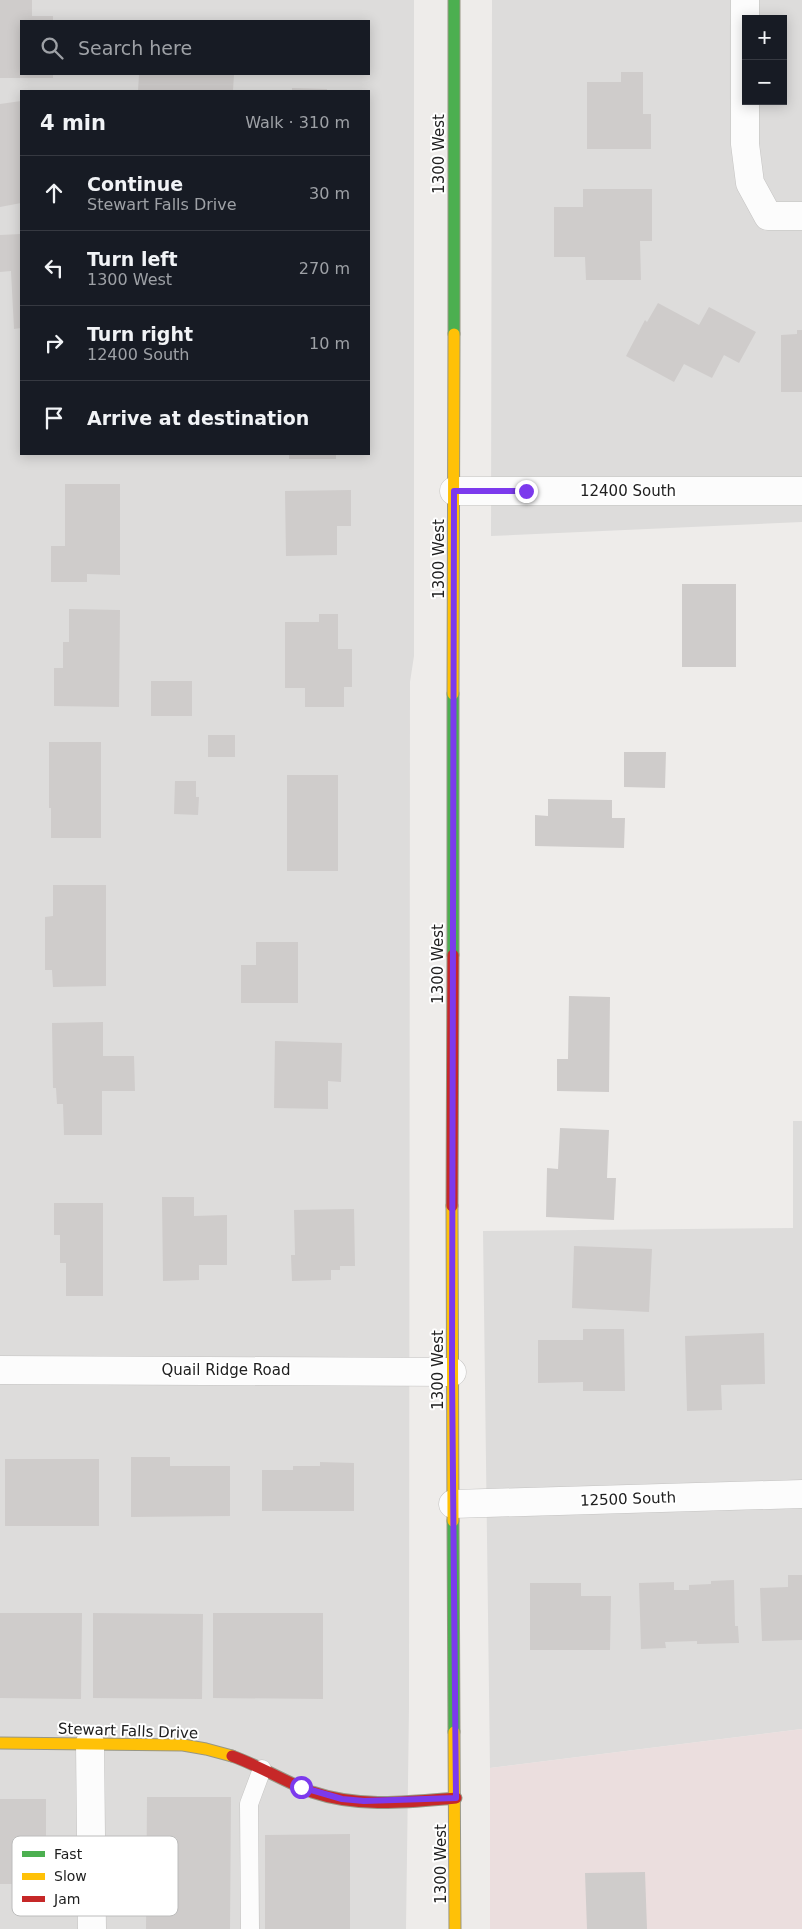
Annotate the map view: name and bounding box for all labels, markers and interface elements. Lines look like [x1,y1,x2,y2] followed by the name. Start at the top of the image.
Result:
[742,15,787,105] map controls
[742,15,787,60] button: +
[20,20,370,75] search box
[38,34,66,62] icon: search
[78,37,192,59] text: Search here
[742,60,787,105] button: −
[40,111,106,135] text: 4 min
[245,113,350,132] text: Walk · 310 m
[430,114,448,194] street label: 1300 West
[87,173,183,195] text: Continue
[40,179,68,207] icon: ahead
[309,184,350,203] text: 30 m
[87,195,237,214] text: Stewart Falls Drive
[87,248,178,270] text: Turn left
[40,254,68,282] icon: left
[299,259,350,278] text: 270 m
[87,270,172,289] text: 1300 West
[87,323,193,345] text: Turn right
[40,329,68,357] icon: right
[309,334,350,353] text: 10 m
[87,345,189,364] text: 12400 South
[40,404,68,432] icon: arrive
[87,407,309,429] text: Arrive at destination
[515,480,538,503] route end
[580,482,676,500] street label: 12400 South
[430,519,448,599] street label: 1300 West
[429,924,447,1004] street label: 1300 West
[429,1330,447,1410] street label: 1300 West
[162,1361,290,1379] street label: Quail Ridge Road
[580,1488,676,1510] street label: 12500 South
[58,1720,198,1742] street label: Stewart Falls Drive
[290,1776,313,1799] route start
[432,1824,450,1904] street label: 1300 West
[12,1836,178,1916] legend
[54,1846,83,1862] text: Fast
[54,1868,87,1884] text: Slow
[53,1891,80,1907] text: Jam

